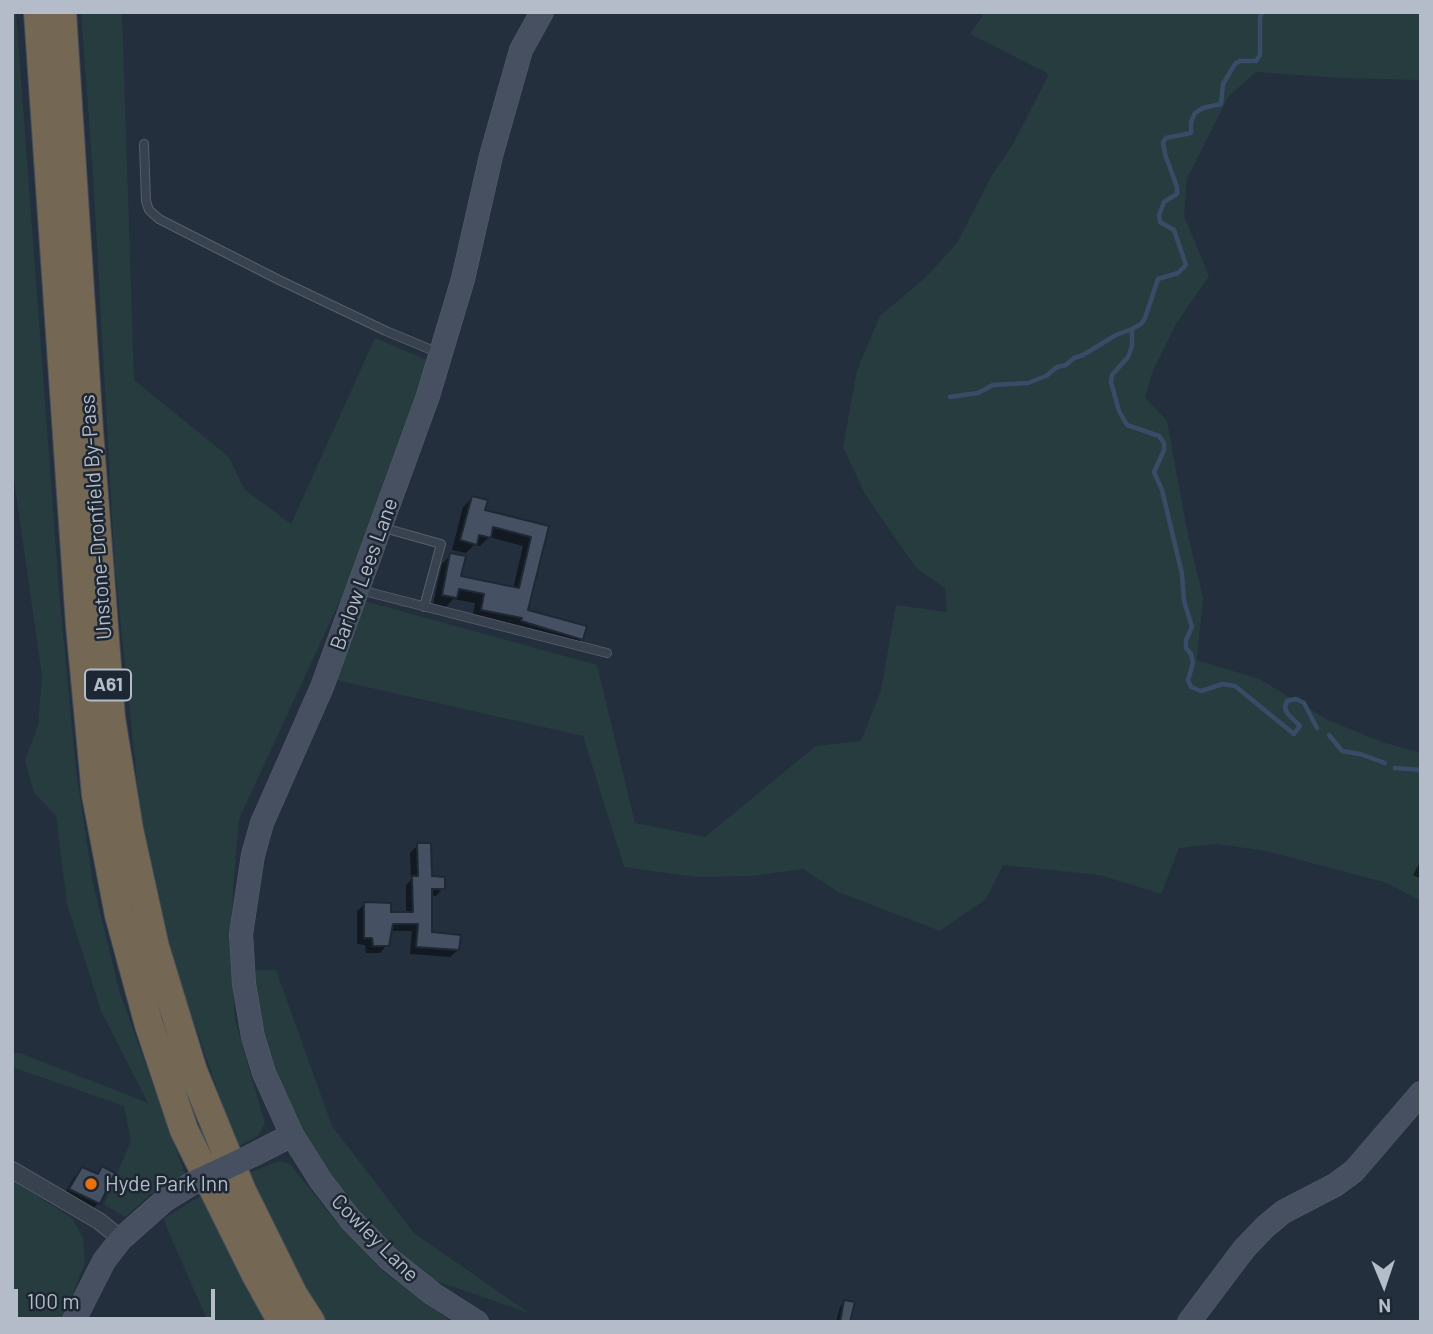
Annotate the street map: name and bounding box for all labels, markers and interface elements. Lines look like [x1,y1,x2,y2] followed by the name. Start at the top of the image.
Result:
[75,393,117,641] street label: Unstone-Dronfield By-Pass
[325,494,403,654] street label: Barlow Lees Lane
[85,670,131,700] road number: A61
[105,1171,228,1197] place label: Hyde Park Inn
[83,1176,99,1192] marker: Hyde Park Inn
[326,1189,424,1287] street label: Cowley Lane
[1349,1250,1419,1320] north arrow
[18,1274,219,1318] scale bar
[27,1288,80,1313] text: 100 m
[1378,1295,1391,1318] text: N

